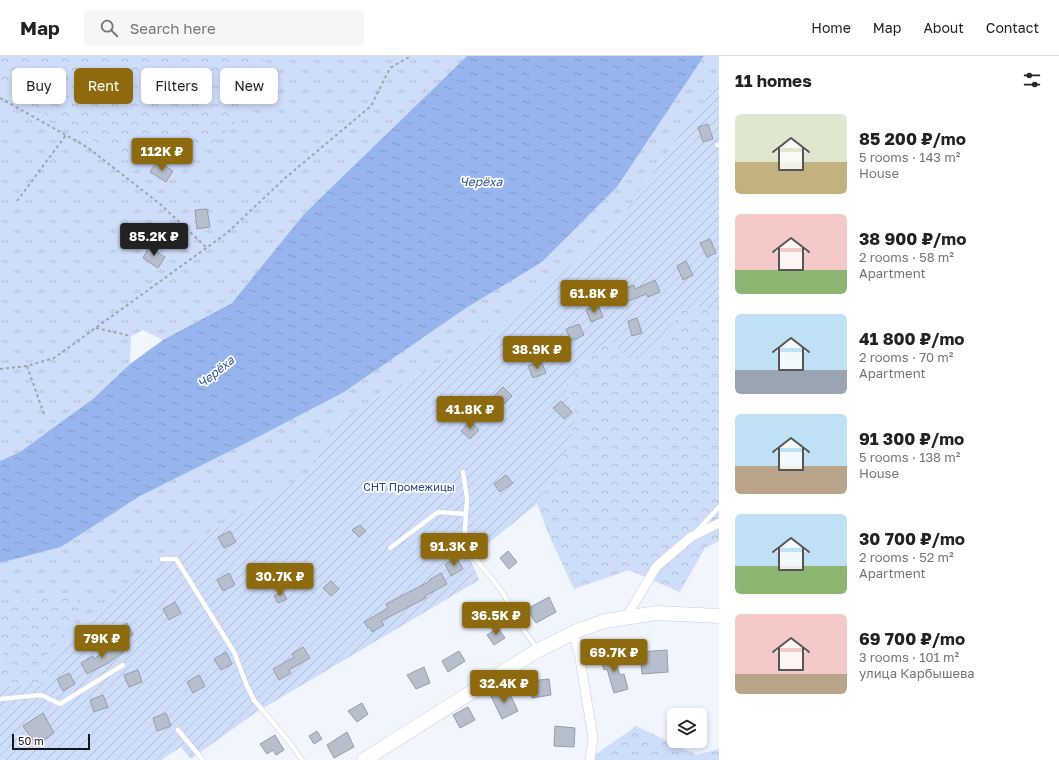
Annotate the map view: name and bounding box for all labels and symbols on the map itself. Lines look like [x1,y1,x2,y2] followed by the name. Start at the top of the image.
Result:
[129,138,195,172] pin: 112K ₽
[460,174,503,189] water label: Черёха
[117,223,191,257] pin: 85.2K ₽
[557,280,631,314] pin: 61.8K ₽
[500,336,574,370] pin: 38.9K ₽
[194,352,238,391] water label: Черёха
[433,396,507,430] pin: 41.8K ₽
[363,480,455,493] park label: СНТ Промежицы
[417,533,491,567] pin: 91.3K ₽
[243,563,317,597] pin: 30.7K ₽
[459,602,533,636] pin: 36.5K ₽
[74,625,130,659] pin: 79K ₽
[577,639,651,673] pin: 69.7K ₽
[467,670,541,704] pin: 32.4K ₽
[12,732,90,751] scale bar

